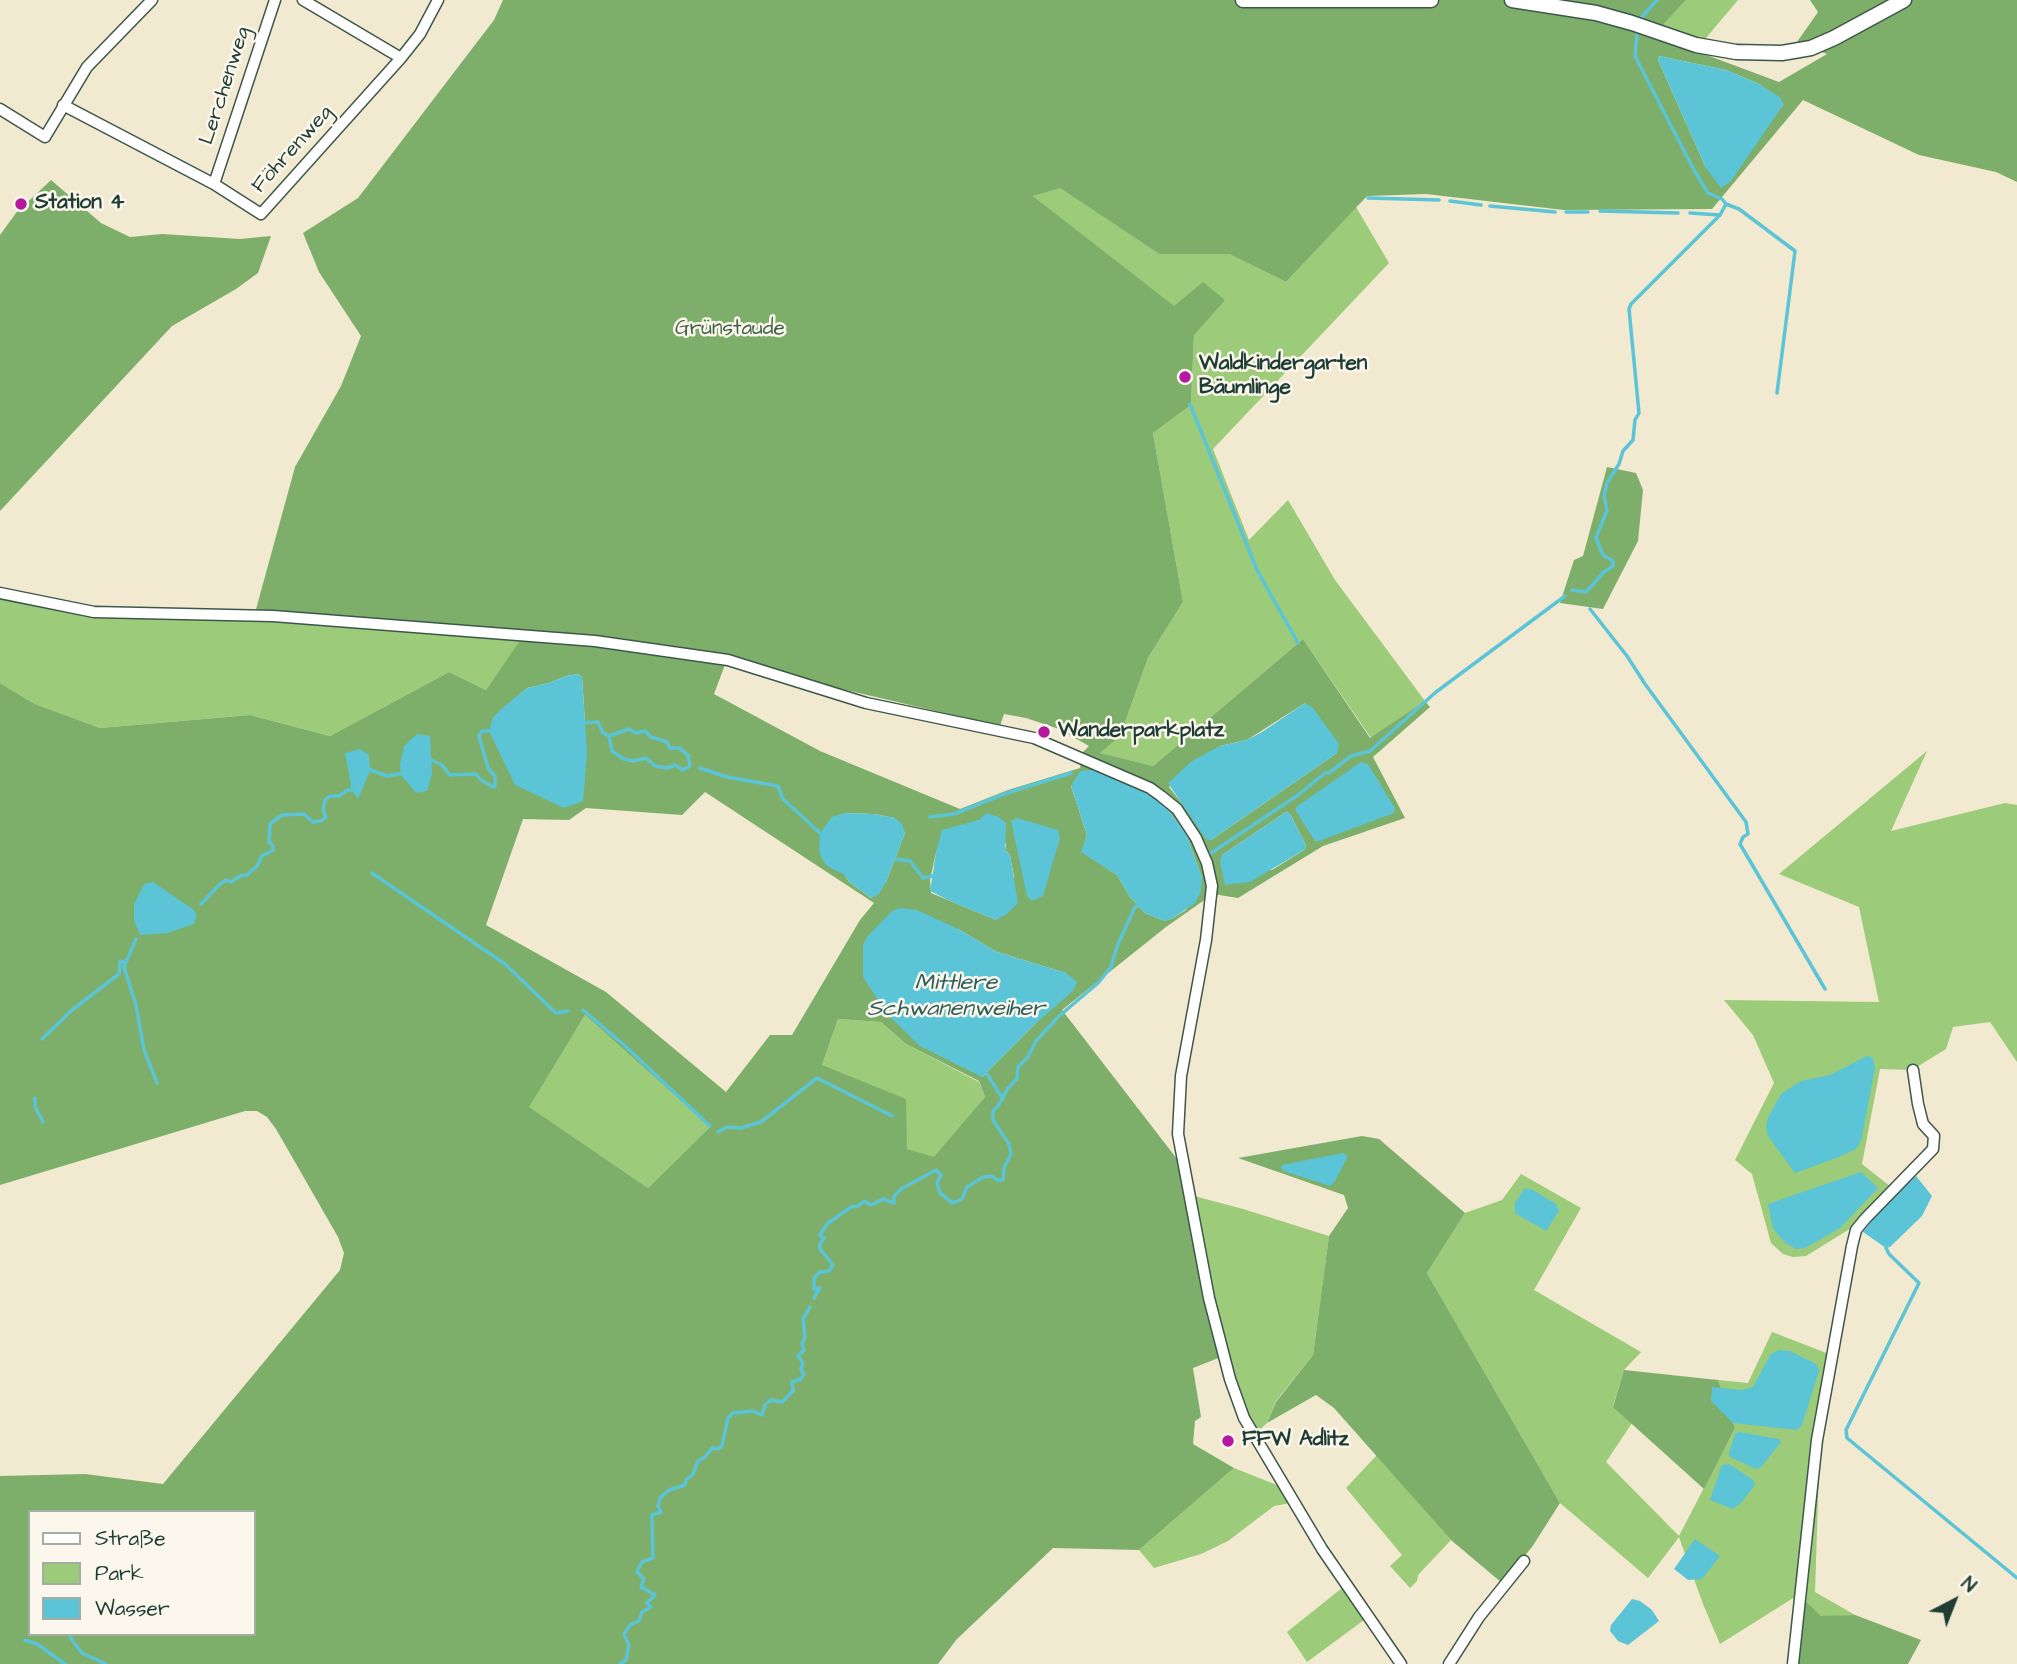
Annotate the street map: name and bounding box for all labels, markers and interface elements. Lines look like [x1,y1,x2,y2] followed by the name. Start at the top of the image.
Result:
[195,24,257,148] street label: Lerchenweg
[247,101,339,199] street label: Föhrenweg
[35,191,124,217] place label: Station 4
[13,196,29,212] marker: Station 4
[675,317,785,343] park label: Grünstaude
[1199,352,1367,402] place label: Waldkindergarten Bäumlinge
[1177,369,1193,385] marker: Waldkindergarten Bäumlinge
[1058,719,1224,745] place label: Wanderparkplatz
[1036,724,1052,740] marker: Wanderparkplatz
[867,970,1045,1024] water label: Mittlere Schwanenweiher
[1242,1428,1349,1454] place label: FFW Adlitz
[1220,1433,1236,1449] marker: FFW Adlitz
[28,1510,256,1636] legend
[95,1524,166,1553] text: Straße
[95,1559,144,1588] text: Park
[1919,1566,1989,1636] north arrow
[1955,1571,1982,1599] text: N
[95,1594,169,1623] text: Wasser

